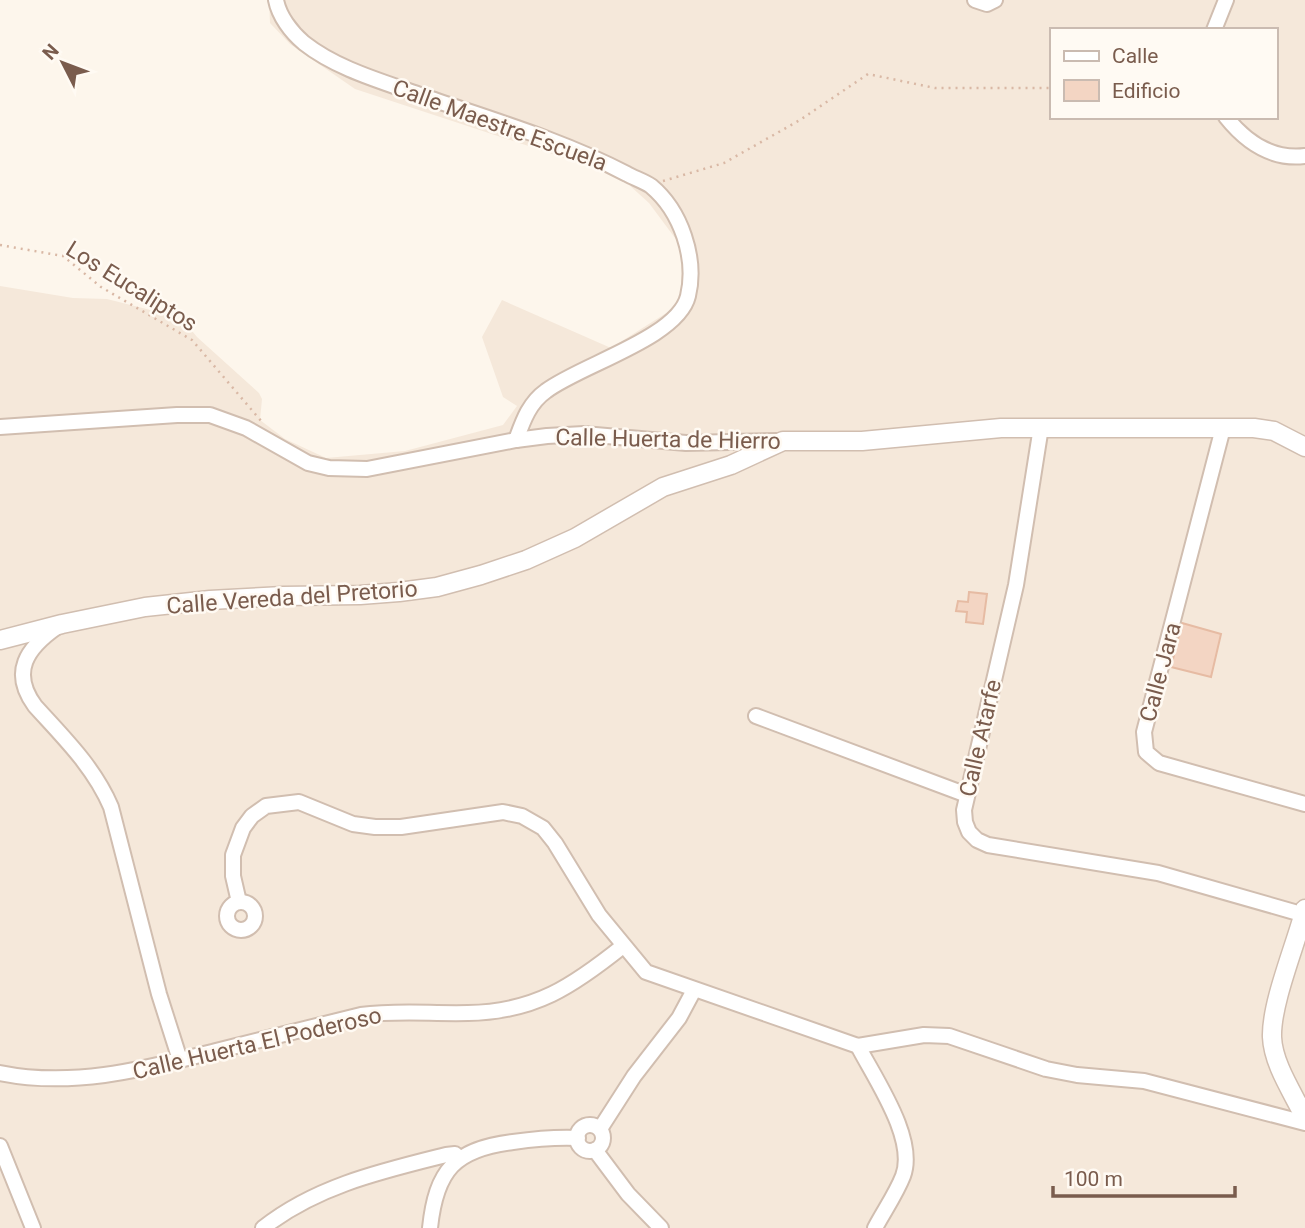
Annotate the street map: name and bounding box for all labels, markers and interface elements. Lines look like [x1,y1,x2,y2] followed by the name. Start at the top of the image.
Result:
[28,28,98,98] north arrow
[1050,28,1277,119] legend
[38,39,64,65] text: N
[1112,44,1158,68] text: Calle
[389,74,611,177] street label: Calle Maestre Escuela
[1112,79,1180,103] text: Edificio
[61,235,202,338] street label: Los Eucaliptos
[555,424,781,455] street label: Calle Huerta de Hierro
[166,575,418,620] street label: Calle Vereda del Pretorio
[1134,620,1187,725] street label: Calle Jara
[954,677,1007,799] street label: Calle Atarfe
[130,1002,384,1085] street label: Calle Huerta El Poderoso
[1053,1154,1235,1198] scale bar
[1064,1167,1123,1191] text: 100 m

